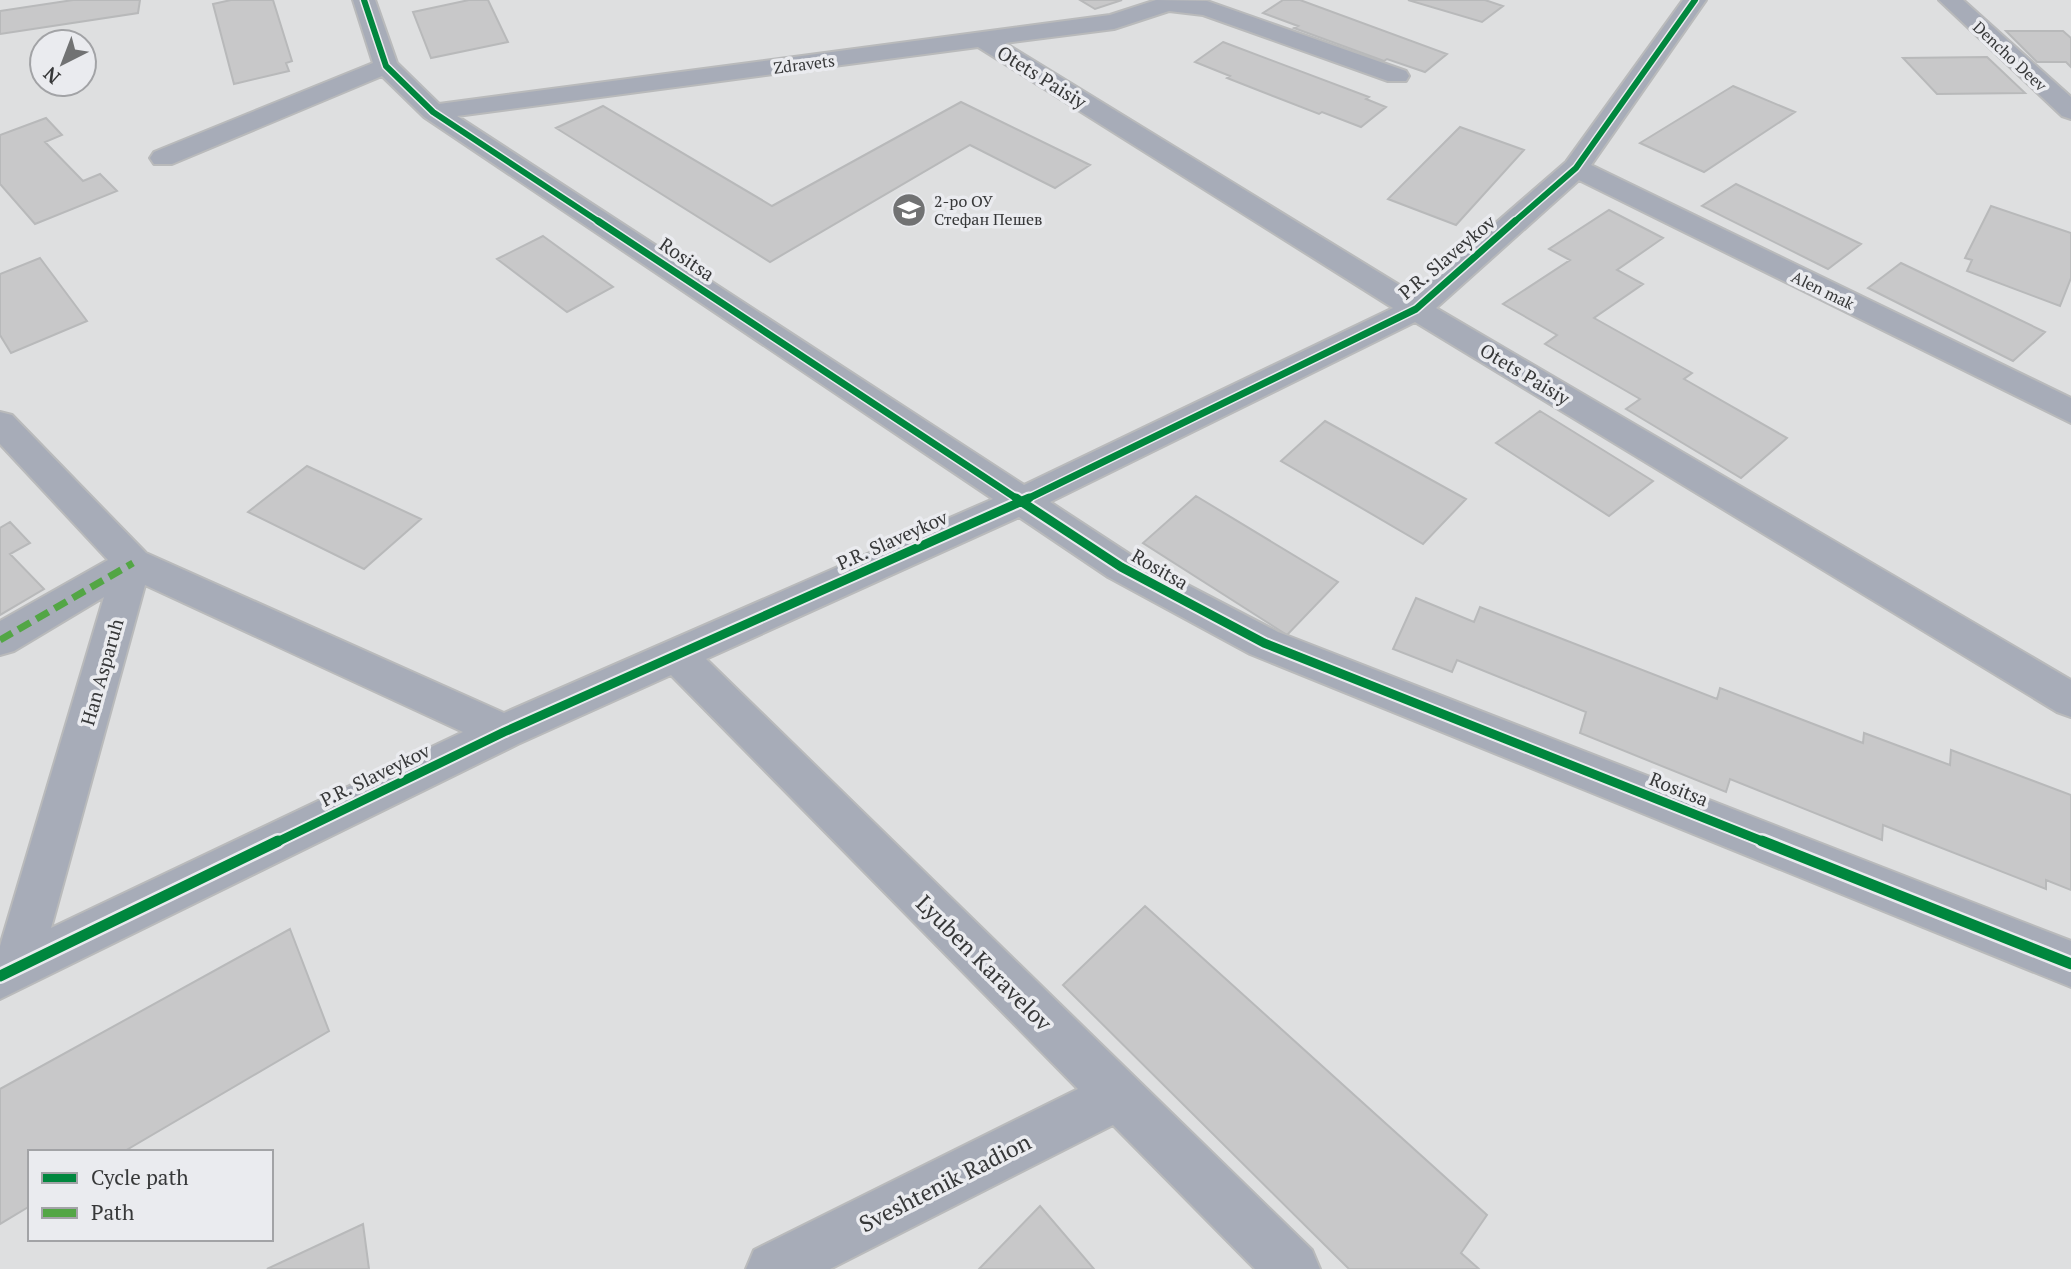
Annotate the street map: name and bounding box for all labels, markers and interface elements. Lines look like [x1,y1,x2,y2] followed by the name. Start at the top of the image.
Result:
[1968,16,2052,97] street label: Dencho Deev
[28,28,98,98] north arrow
[993,39,1092,114] street label: Otets Paisiy
[772,49,836,79] street label: Zdravets
[37,61,65,90] text: N
[934,190,1042,230] place label: 2-ро ОУ Стефан Пешев
[890,191,928,229] school or university icon: 2-ро ОУ Стефан Пешев
[1393,209,1500,304] street label: P.R. Slaveykov
[655,231,720,286] street label: Rositsa
[1788,265,1859,315] street label: Alen mak
[1476,337,1575,410] street label: Otets Paisiy
[833,504,951,575] street label: P.R. Slaveykov
[1128,542,1193,595] street label: Rositsa
[74,616,129,728] street label: Han Asparuh
[316,737,434,812] street label: P.R. Slaveykov
[1646,766,1713,812] street label: Rositsa
[910,888,1059,1038] street label: Lyuben Karavelov
[853,1126,1036,1239] street label: Sveshtenik Radion
[28,1150,273,1241] legend
[91,1163,189,1191] text: Cycle path
[91,1198,134,1226] text: Path

